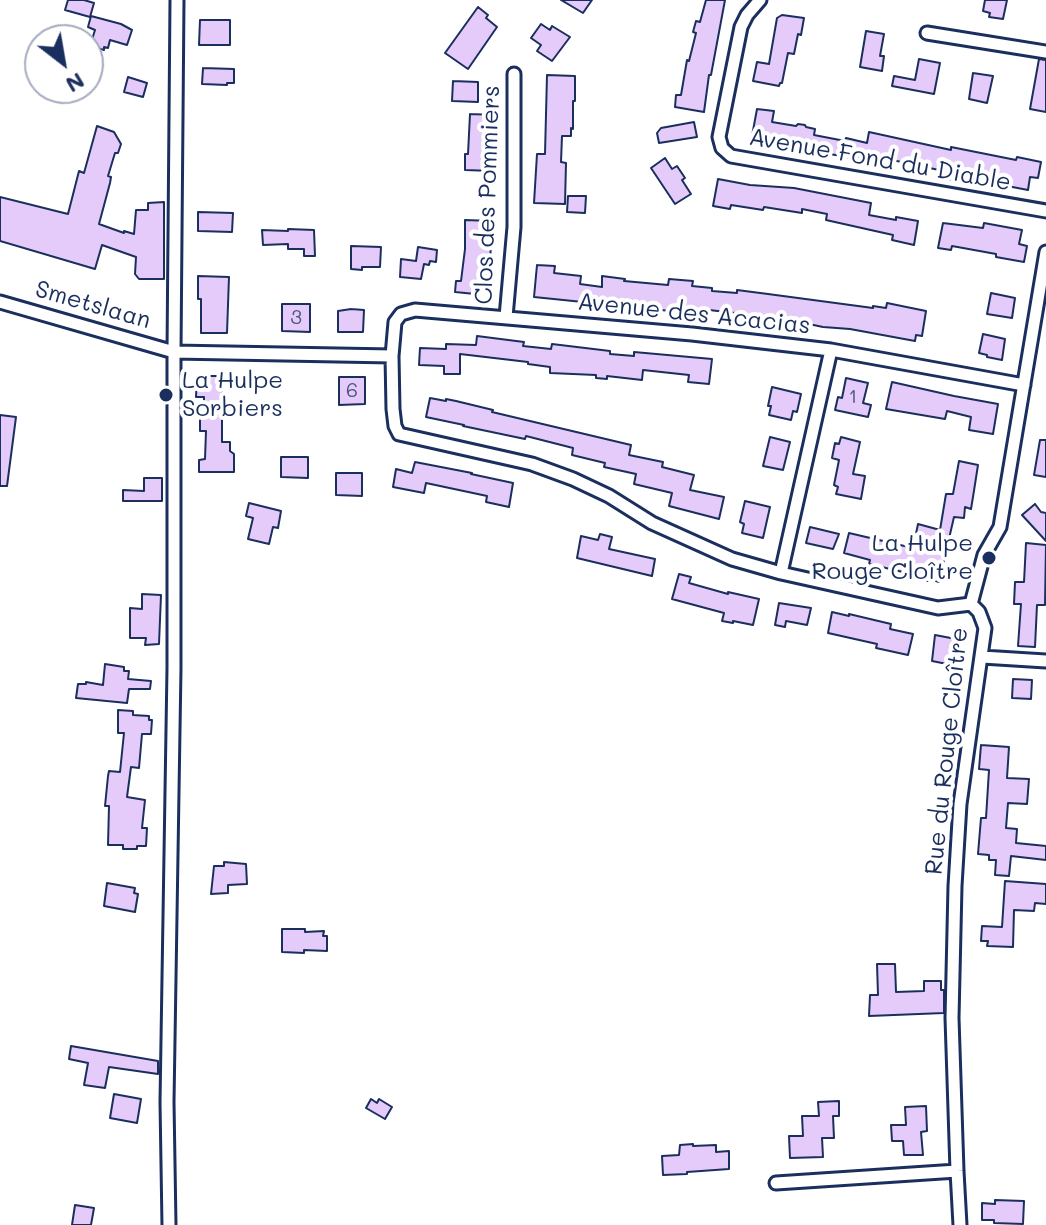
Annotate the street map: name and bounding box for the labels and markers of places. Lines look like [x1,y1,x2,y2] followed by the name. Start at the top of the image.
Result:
[182,367,283,423] place label: La Hulpe Sorbiers
[157,386,175,404] marker: La Hulpe Sorbiers
[811,530,973,586] place label: La Hulpe Rouge Cloître
[980,549,998,567] marker: La Hulpe Rouge Cloître

